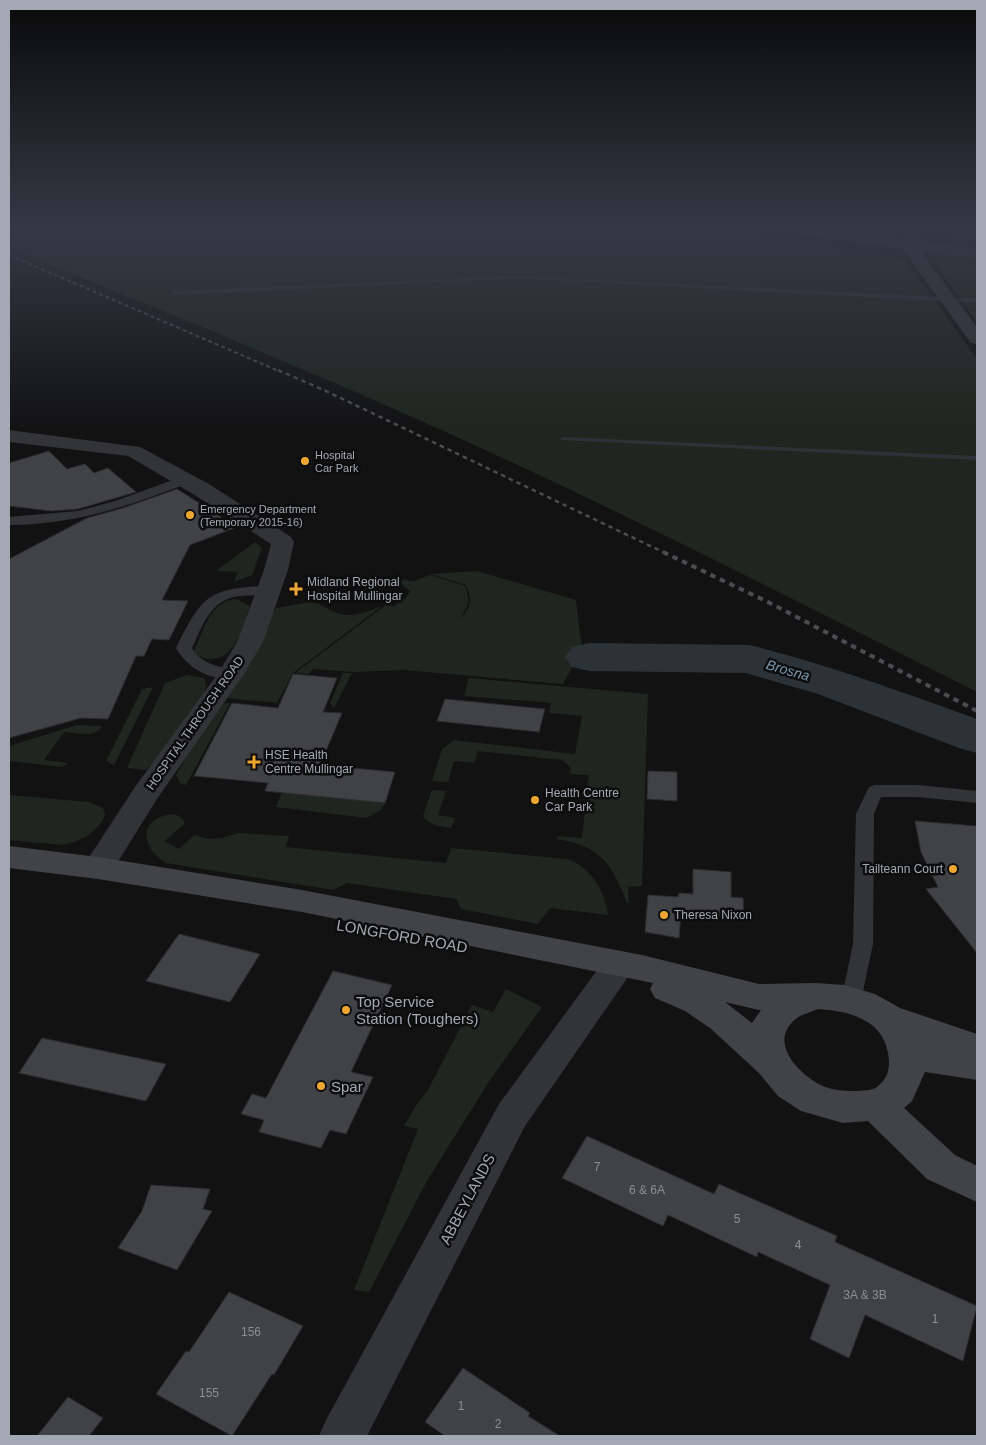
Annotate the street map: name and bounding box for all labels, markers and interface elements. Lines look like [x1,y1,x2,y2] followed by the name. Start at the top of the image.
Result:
[315,449,359,474] place label: Hospital Car Park
[299,455,311,467] marker: Hospital Car Park
[200,503,316,528] place label: Emergency Department (Temporary 2015-16)
[184,509,196,521] marker: Emergency Department (Temporary 2015-16)
[307,575,402,603] place label: Midland Regional Hospital Mullingar
[289,582,303,596] marker: Midland Regional Hospital Mullingar
[143,653,247,792] street label: HOSPITAL THROUGH ROAD
[764,656,812,684] water label: Brosna
[265,748,353,776] place label: HSE Health Centre Mullingar
[247,755,261,769] marker: HSE Health Centre Mullingar
[545,786,619,814] place label: Health Centre Car Park
[529,794,541,806] marker: Health Centre Car Park
[862,862,944,876] place label: Tailteann Court
[947,863,959,875] marker: Tailteann Court
[674,908,752,922] place label: Theresa Nixon
[658,909,670,921] marker: Theresa Nixon
[335,916,469,956] street label: LONGFORD ROAD
[356,993,479,1027] place label: Top Service Station (Toughers)
[340,1004,352,1016] marker: Top Service Station (Toughers)
[331,1078,363,1095] place label: Spar
[315,1080,327,1092] marker: Spar
[436,1151,498,1247] street label: ABBEYLANDS
[594,1160,601,1174] house number: 7
[629,1183,665,1197] house number: 6 & 6A
[734,1212,741,1226] house number: 5
[795,1238,802,1252] house number: 4
[843,1288,887,1302] house number: 3A & 3B
[932,1312,939,1326] house number: 1
[241,1325,261,1339] house number: 156
[199,1386,219,1400] house number: 155
[458,1399,465,1413] house number: 1
[495,1417,502,1431] house number: 2

